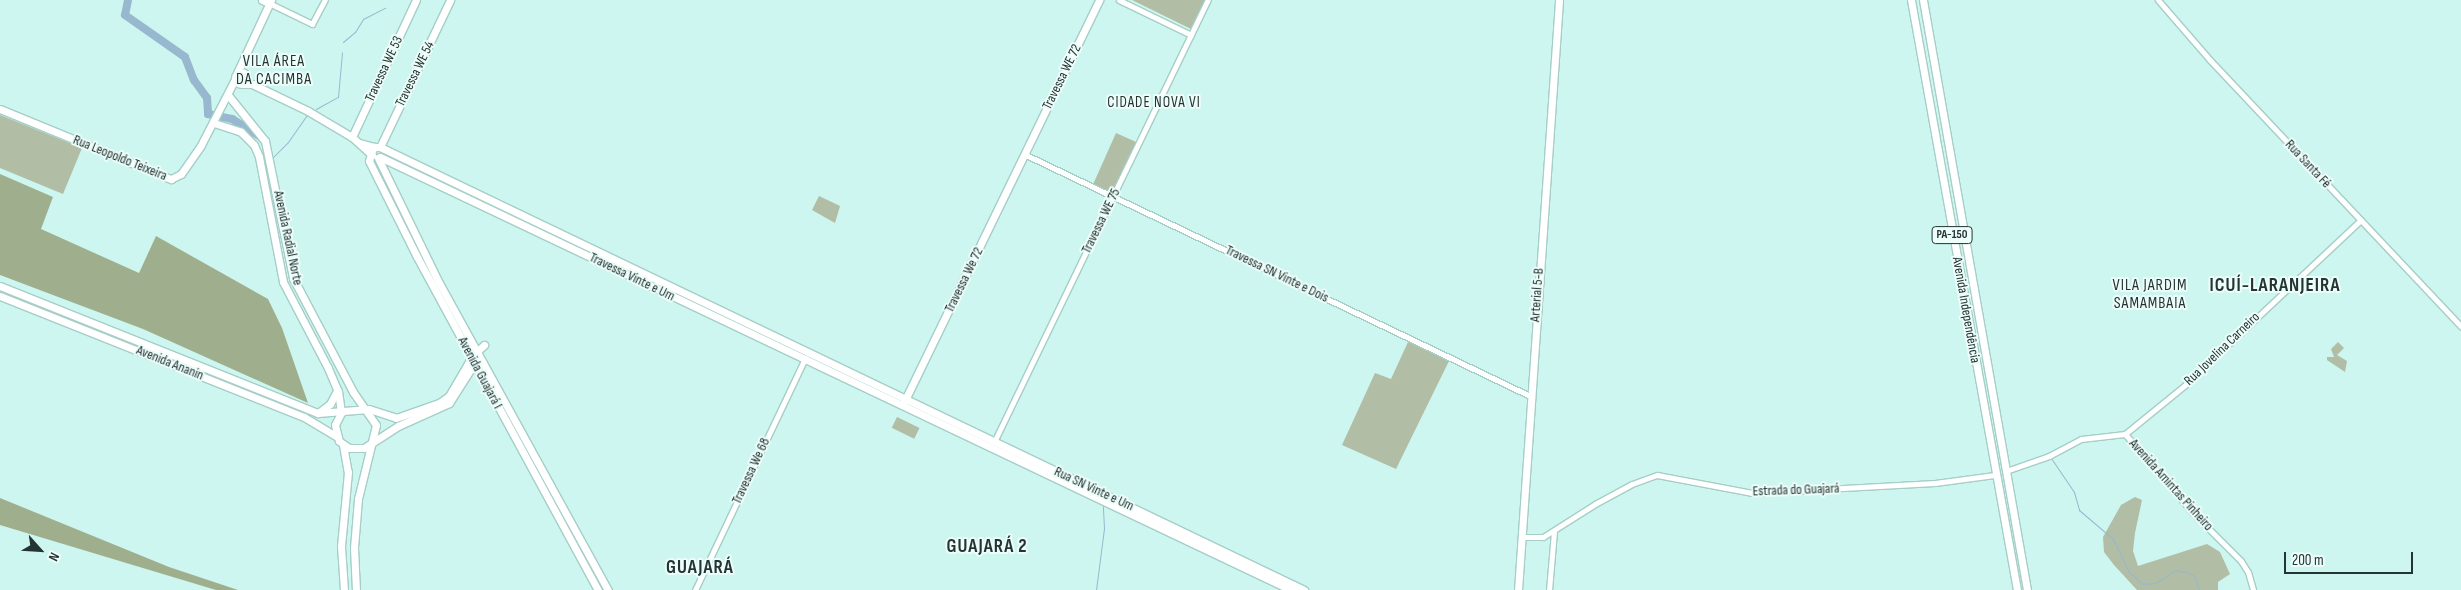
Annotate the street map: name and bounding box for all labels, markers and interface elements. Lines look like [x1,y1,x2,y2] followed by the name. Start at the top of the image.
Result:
[361,33,407,105] street label: Travessa WE 53
[392,39,438,109] street label: Travessa WE 54
[1039,42,1085,112] street label: Travessa WE 72
[235,52,313,90] district label: VILA ÁREA DA CACIMBA
[1105,94,1203,112] district label: CIDADE NOVA VI
[71,131,169,185] street label: Rua Leopoldo Teixeira
[2281,136,2335,192] street label: Rua Santa Fé
[1078,186,1124,256] street label: Travessa WE 75
[270,189,306,287] street label: Avenida Radial Norte
[1931,226,1973,244] road number: PA-150
[1223,242,1331,306] street label: Travessa SN Vinte e Dois
[941,245,987,315] street label: Travessa We 72
[587,249,677,305] street label: Travessa Vinte e Um
[1948,256,1984,364] street label: Avenida Independência
[1527,267,1547,323] street label: Arterial 5-B
[2208,275,2342,297] district label: ICUÍ-LARANJEIRA
[2111,276,2189,314] district label: VILA JARDIM SAMAMBAIA
[2181,309,2263,389] street label: Rua Jovelina Carneiro
[454,334,506,412] street label: Avenida Guajará I
[134,342,206,384] street label: Avenida Ananin
[728,435,774,507] street label: Travessa We 68
[2125,436,2217,534] street label: Avenida Amintas Pinheiro
[1051,463,1137,515] street label: Rua SN Vinte e Um
[1752,480,1840,500] street label: Estrada do Guajará
[15,525,65,575] north arrow
[945,536,1029,558] district label: GUAJARÁ 2
[2286,542,2415,574] scale bar
[45,550,63,564] text: N
[2292,551,2324,570] text: 200 m
[665,557,735,579] district label: GUAJARÁ

